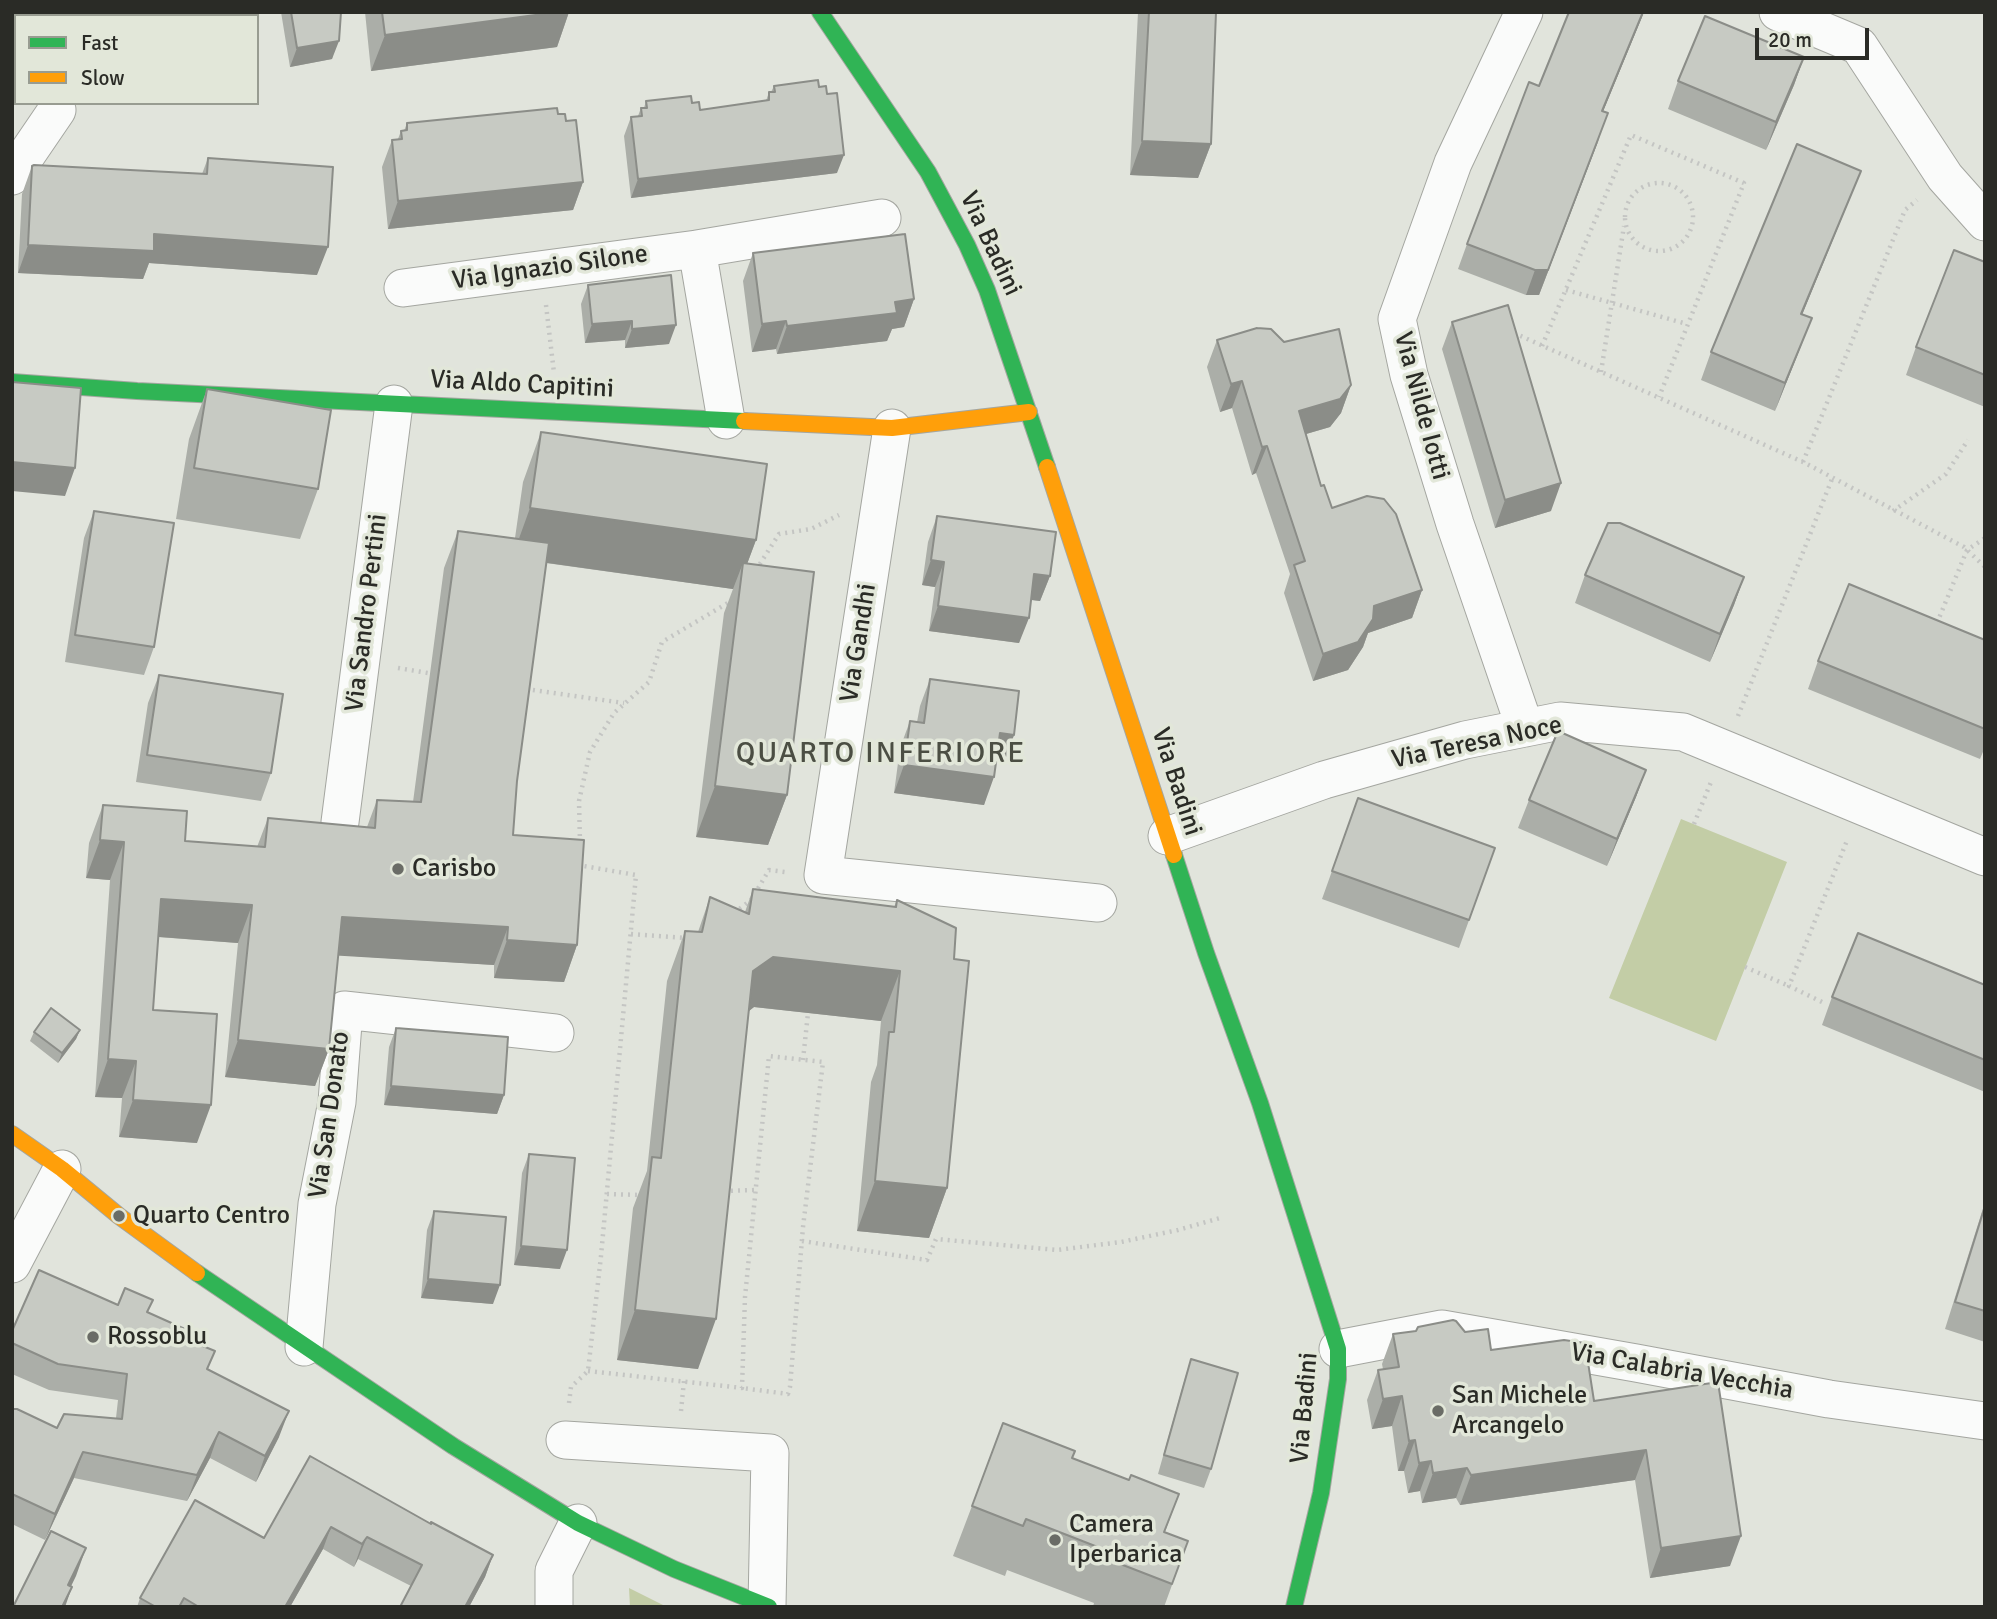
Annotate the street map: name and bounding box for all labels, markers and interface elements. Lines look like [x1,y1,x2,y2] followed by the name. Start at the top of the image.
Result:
[14,14,259,105] legend
[1759,14,1873,58] scale bar
[1768,27,1812,53] text: 20 m
[81,30,118,56] text: Fast
[81,65,125,91] text: Slow
[952,187,1028,301] street label: Via Badini
[450,239,650,297] street label: Via Ignazio Silone
[1386,329,1456,483] street label: Via Nilde Iotti
[429,365,615,405] street label: Via Aldo Capitini
[339,512,395,714] street label: Via Sandro Pertini
[834,581,884,705] street label: Via Gandhi
[1389,710,1565,776] street label: Via Teresa Noce
[1144,724,1208,840] street label: Via Badini
[738,736,1024,772] district label: QUARTO INFERIORE
[412,853,496,885] place label: Carisbo
[390,861,406,877] marker: Carisbo
[303,1030,357,1200] street label: Via San Donato
[133,1200,290,1232] place label: Quarto Centro
[111,1208,127,1224] marker: Quarto Centro
[107,1321,207,1353] place label: Rossoblu
[85,1329,101,1345] marker: Rossoblu
[1568,1337,1796,1407] street label: Via Calabria Vecchia
[1285,1351,1325,1465] street label: Via Badini
[1452,1380,1587,1442] place label: San Michele Arcangelo
[1430,1403,1446,1419] marker: San Michele Arcangelo
[1069,1509,1182,1570] place label: Camera Iperbarica
[1047,1532,1063,1548] marker: Camera Iperbarica

